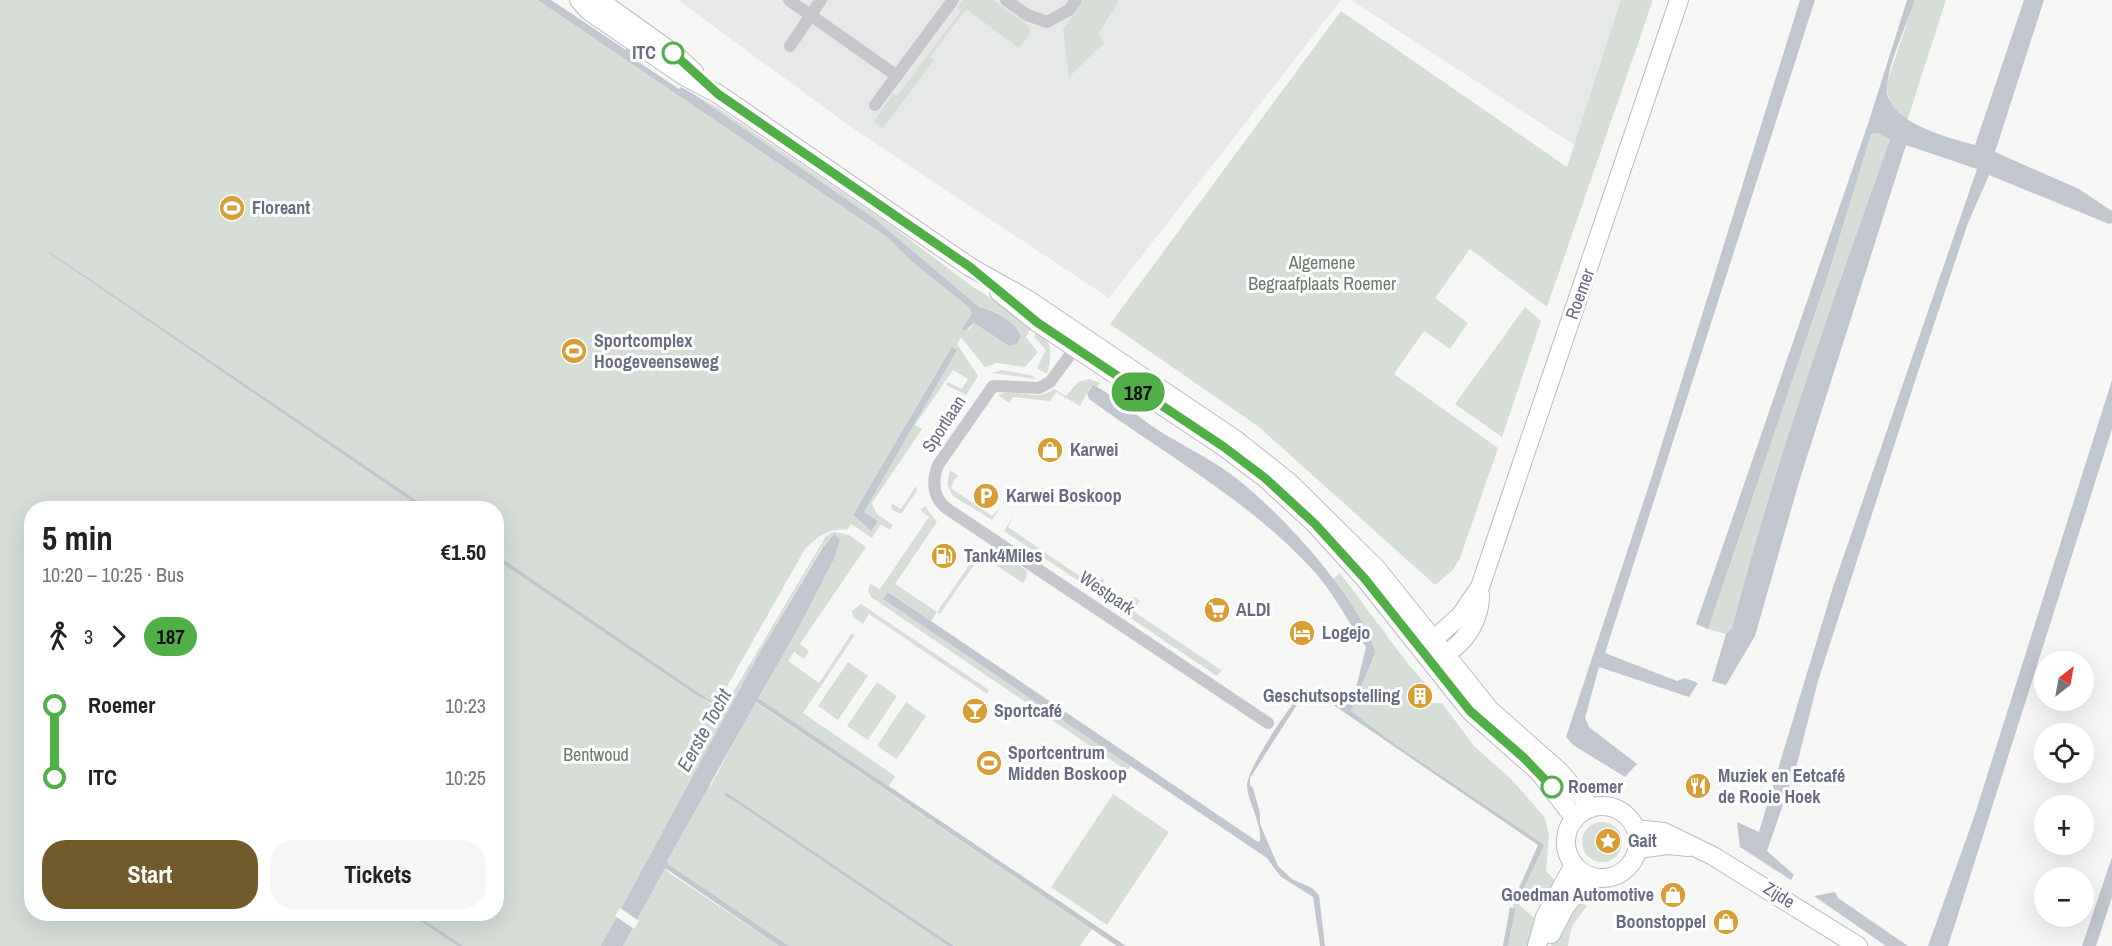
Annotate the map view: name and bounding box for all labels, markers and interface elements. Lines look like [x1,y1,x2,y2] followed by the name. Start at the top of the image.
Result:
[632,40,656,65] place label: ITC
[662,42,684,64] marker: ITC
[217,193,247,223] sports icon: Floreant
[252,195,310,220] place label: Floreant
[1248,250,1396,296] park label: Algemene Begraafplaats Roemer
[1559,265,1600,323] street label: Roemer
[594,328,719,374] place label: Sportcomplex Hoogeveenseweg
[559,336,589,366] sports icon: Sportcomplex Hoogeveenseweg
[1104,372,1172,412] line badge: 187
[1124,378,1152,407] text: 187
[916,390,971,457] street label: Sportlaan
[1035,435,1065,465] shop icon: Karwei
[1070,437,1118,462] place label: Karwei
[971,481,1001,511] parking icon: Karwei Boskoop
[1006,483,1122,508] place label: Karwei Boskoop
[42,516,113,560] text: 5 min
[441,537,486,567] text: €1.50
[929,541,959,571] fuel station icon: Tank4Miles
[964,543,1043,568] place label: Tank4Miles
[42,561,184,588] text: 10:20 – 10:25 · Bus
[1075,565,1141,621] street label: Westpark
[1202,595,1232,625] supermarket icon: ALDI
[1236,597,1270,622] place label: ALDI
[1287,618,1317,648] hotel icon: Logejo
[42,620,75,653] icon: walk
[102,620,135,653] icon: forward
[1322,620,1370,645] place label: Logejo
[156,622,185,651] text: 187
[84,623,93,650] text: 3
[2034,651,2094,711] north arrow
[2034,651,2094,927] map controls
[1405,681,1435,711] building icon: Geschutsopstelling
[670,683,737,776] water label: Eerste Tocht
[1263,683,1400,708] place label: Geschutsopstelling
[88,690,155,720] text: Roemer
[445,692,486,719] text: 10:23
[960,696,990,726] bar icon: Sportcafé
[994,698,1062,723] place label: Sportcafé
[2034,723,2094,783] button: locate
[1008,740,1127,786] place label: Sportcentrum Midden Boskoop
[563,742,629,767] park label: Bentwoud
[974,748,1004,778] sports icon: Sportcentrum Midden Boskoop
[88,762,117,792] text: ITC
[1718,763,1845,809] place label: Muziek en Eetcafé de Rooie Hoek
[445,764,486,791] text: 10:25
[1683,771,1713,801] restaurant icon: Muziek en Eetcafé de Rooie Hoek
[1568,774,1623,799] place label: Roemer
[1541,776,1563,798] marker: Roemer
[2034,795,2094,855] button: +
[1593,826,1623,856] place icon: Gait
[1628,828,1657,853] place label: Gait
[42,840,258,909] button: Start
[270,840,486,909] button: Tickets
[2034,867,2094,927] button: −
[1759,875,1800,914] street label: Zijde
[1658,880,1688,910] shop icon: Goedman Automotive
[1501,882,1654,907] place label: Goedman Automotive
[1711,907,1741,937] shop icon: Boonstoppel
[1616,909,1706,934] place label: Boonstoppel

